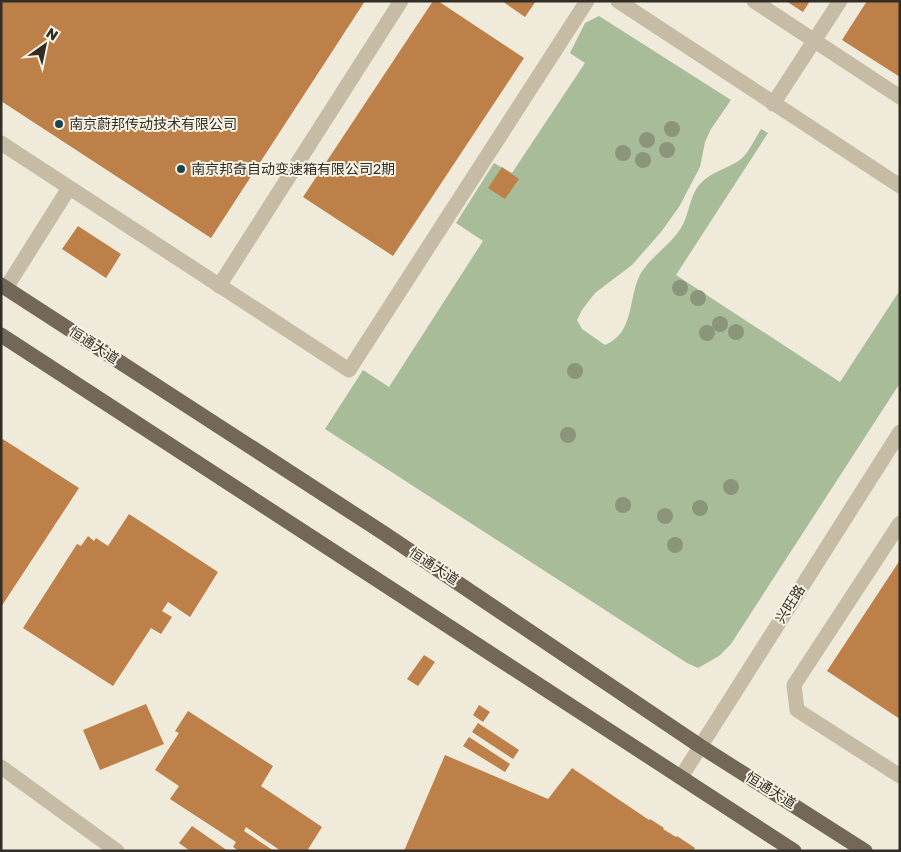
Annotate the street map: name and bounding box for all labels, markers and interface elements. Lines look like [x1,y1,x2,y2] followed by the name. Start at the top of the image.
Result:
[20,20,70,70] north arrow
[43,24,61,44] text: N
[69,115,237,132] place label: 南京蔚邦传动技术有限公司
[53,118,65,130] marker: 南京蔚邦传动技术有限公司
[191,160,395,177] place label: 南京邦奇自动变速箱有限公司2期
[175,163,187,175] marker: 南京邦奇自动变速箱有限公司2期
[66,322,122,367] street label: 恒通大道
[406,543,462,588] street label: 恒通大道
[771,581,808,626] street label: 兴旺路
[743,768,800,812] street label: 恒通大道

